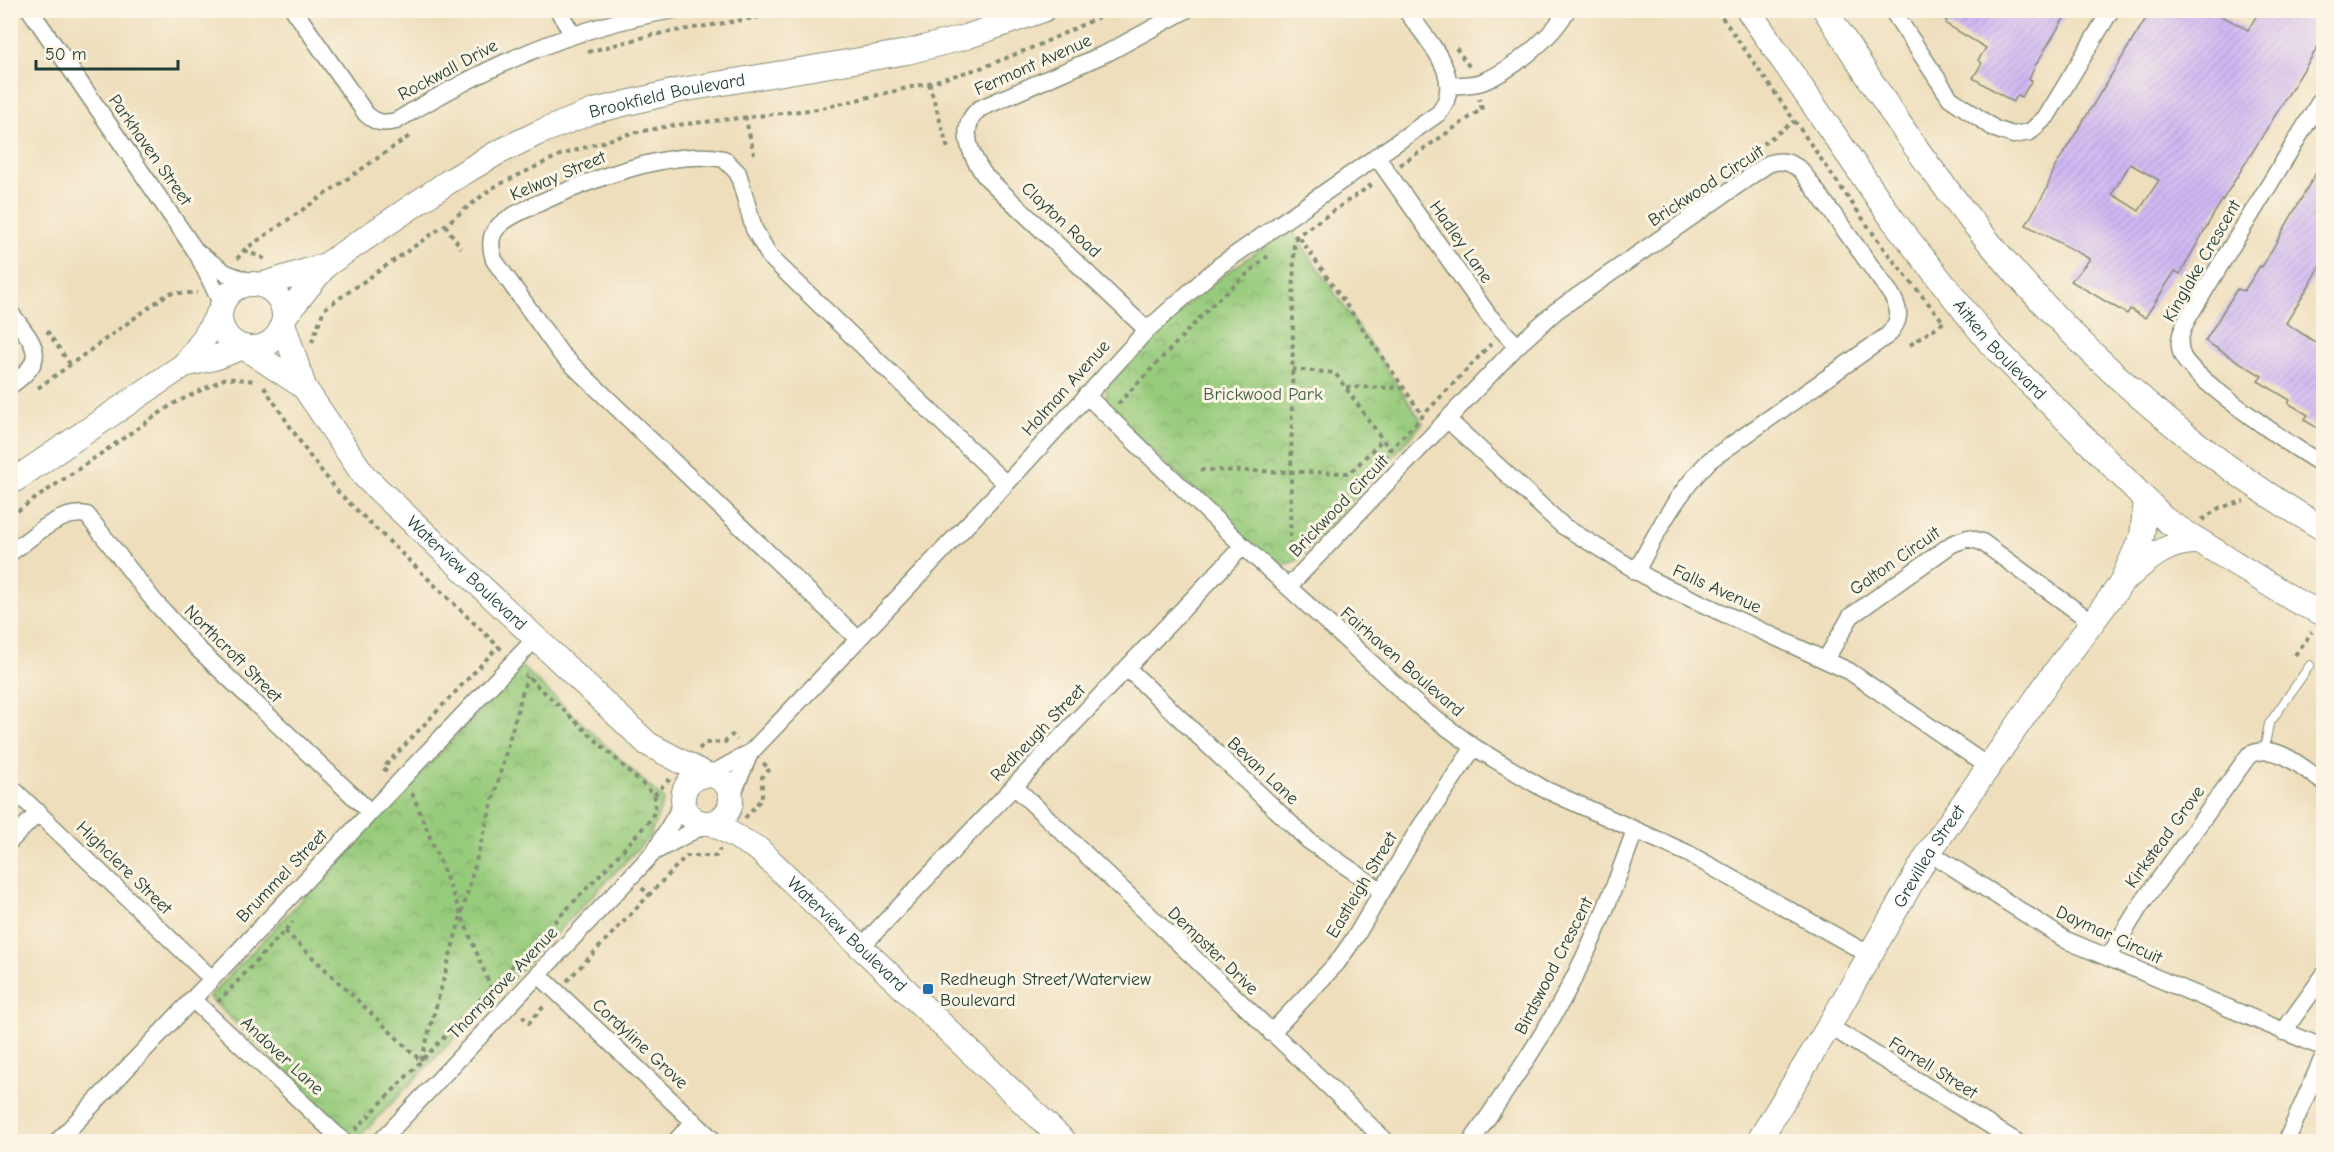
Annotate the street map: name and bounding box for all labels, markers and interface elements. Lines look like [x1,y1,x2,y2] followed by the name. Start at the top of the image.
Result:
[971,30,1095,100] street label: Fermont Avenue
[36,33,178,71] scale bar
[395,35,501,105] street label: Rockwall Drive
[45,44,87,65] text: 50 m
[587,69,747,122] street label: Brookfield Boulevard
[104,90,197,210] street label: Parkhaven Street
[1644,140,1768,231] street label: Brickwood Circuit
[507,146,610,206] street label: Kelway Street
[1017,178,1105,262] street label: Clayton Road
[2159,196,2246,326] street label: Kinglake Crescent
[1425,197,1497,287] street label: Hadley Lane
[1949,295,2051,404] street label: Aitken Boulevard
[1018,336,1114,440] street label: Holman Avenue
[1203,384,1323,405] park label: Brickwood Park
[1285,450,1394,561] street label: Brickwood Circuit
[402,511,531,635] street label: Waterview Boulevard
[1846,522,1945,600] street label: Galton Circuit
[1669,560,1765,618] street label: Falls Avenue
[180,601,287,708] street label: Northcroft Street
[1336,603,1468,721] street label: Fairhaven Boulevard
[986,679,1090,786] street label: Redheugh Street
[1223,733,1303,809] street label: Bevan Lane
[2121,782,2209,892] street label: Kirkstead Grove
[1889,800,1970,911] street label: Grevillea Street
[72,817,177,919] street label: Highclere Street
[232,824,332,927] street label: Brummel Street
[1322,827,1402,942] street label: Eastleigh Street
[783,872,911,996] street label: Waterview Boulevard
[1510,893,1598,1038] street label: Birdswood Crescent
[2053,901,2166,969] street label: Daymar Circuit
[1163,903,1263,999] street label: Dempster Drive
[444,922,562,1044] street label: Thorngrove Avenue
[940,969,1151,1011] place label: Redheugh Street/Waterview Boulevard
[921,982,935,996] marker: Redheugh Street/Waterview Boulevard
[588,994,692,1094] street label: Cordyline Grove
[236,1012,328,1100] street label: Andover Lane
[1885,1032,1982,1104] street label: Farrell Street

